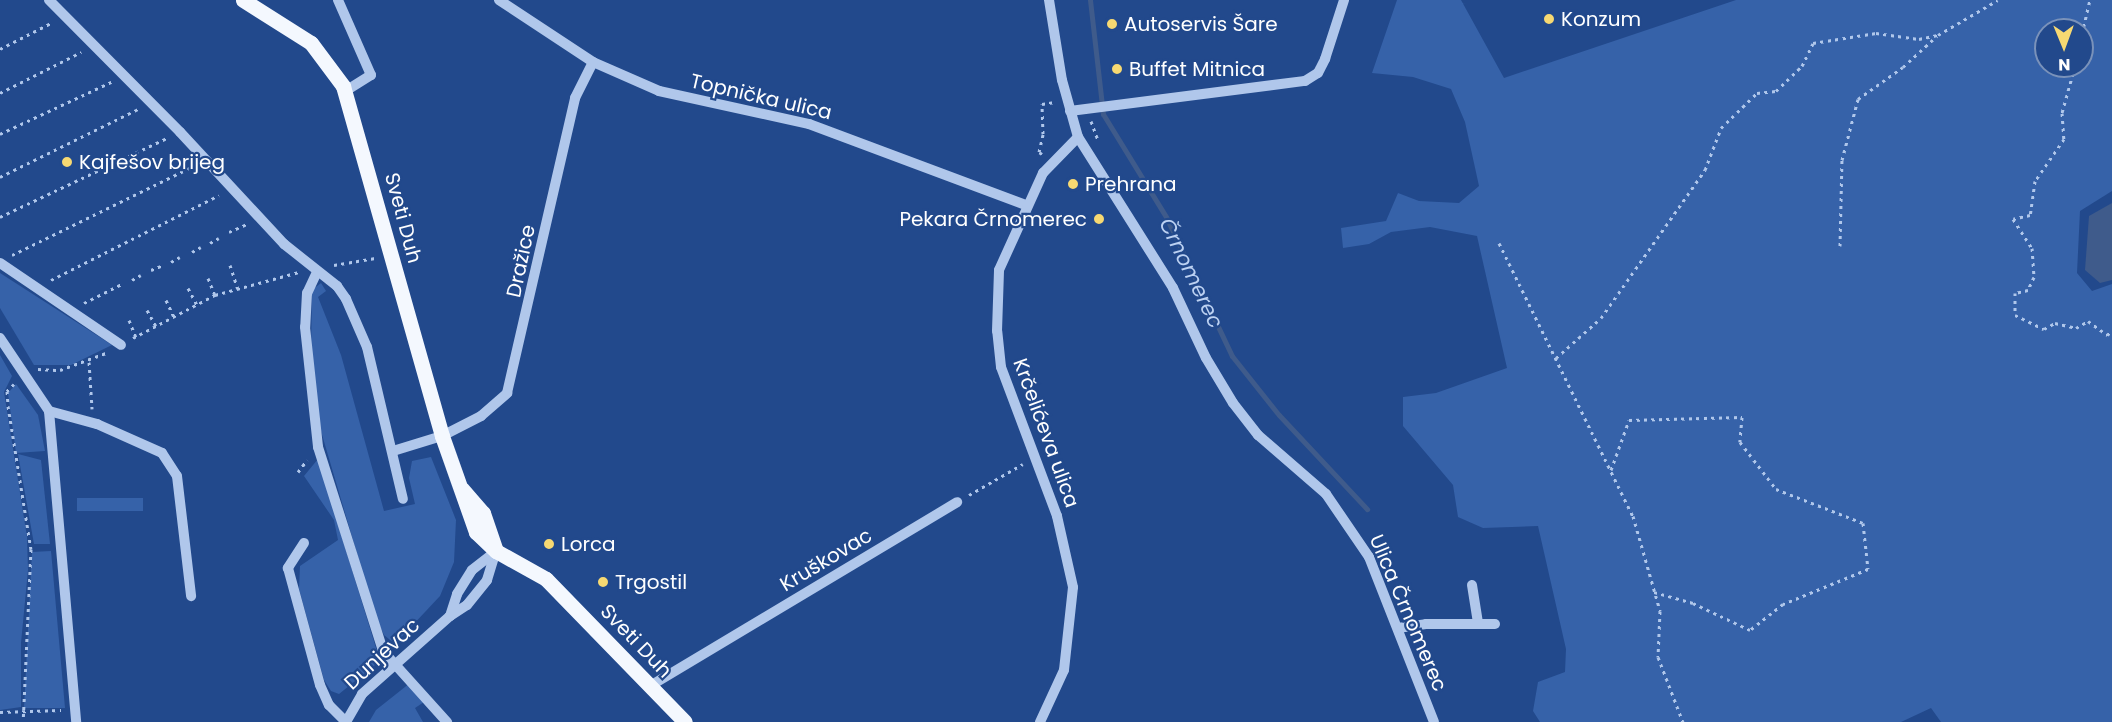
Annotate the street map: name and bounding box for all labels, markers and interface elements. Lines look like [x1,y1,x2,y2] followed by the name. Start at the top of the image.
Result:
[1561,7,1641,31] place label: Konzum
[1124,12,1278,36] place label: Autoservis Šare
[1542,12,1556,26] marker: Konzum
[1105,17,1119,31] marker: Autoservis Šare
[2034,18,2094,78] north arrow
[2058,53,2071,76] text: N
[1129,57,1265,81] place label: Buffet Mitnica
[1110,62,1124,76] marker: Buffet Mitnica
[688,69,834,125] street label: Topnička ulica
[79,150,225,174] place label: Kajfešov brijeg
[60,155,74,169] marker: Kajfešov brijeg
[379,170,427,266] street label: Sveti Duh
[1085,172,1177,196] place label: Prehrana
[1066,177,1080,191] marker: Prehrana
[899,207,1087,231] place label: Pekara Črnomerec
[1092,212,1106,226] marker: Pekara Črnomerec
[1154,214,1228,332] water label: Črnomerec
[502,222,540,300] street label: Dražice
[1008,355,1084,511] street label: Krčelićeva ulica
[776,523,876,597] street label: Kruškovac
[1364,531,1452,695] street label: Ulica Črnomerec
[561,532,616,556] place label: Lorca
[542,537,556,551] marker: Lorca
[615,570,687,594] place label: Trgostil
[596,575,610,589] marker: Trgostil
[595,599,677,683] street label: Sveti Duh
[339,613,425,695] street label: Dunjevac

